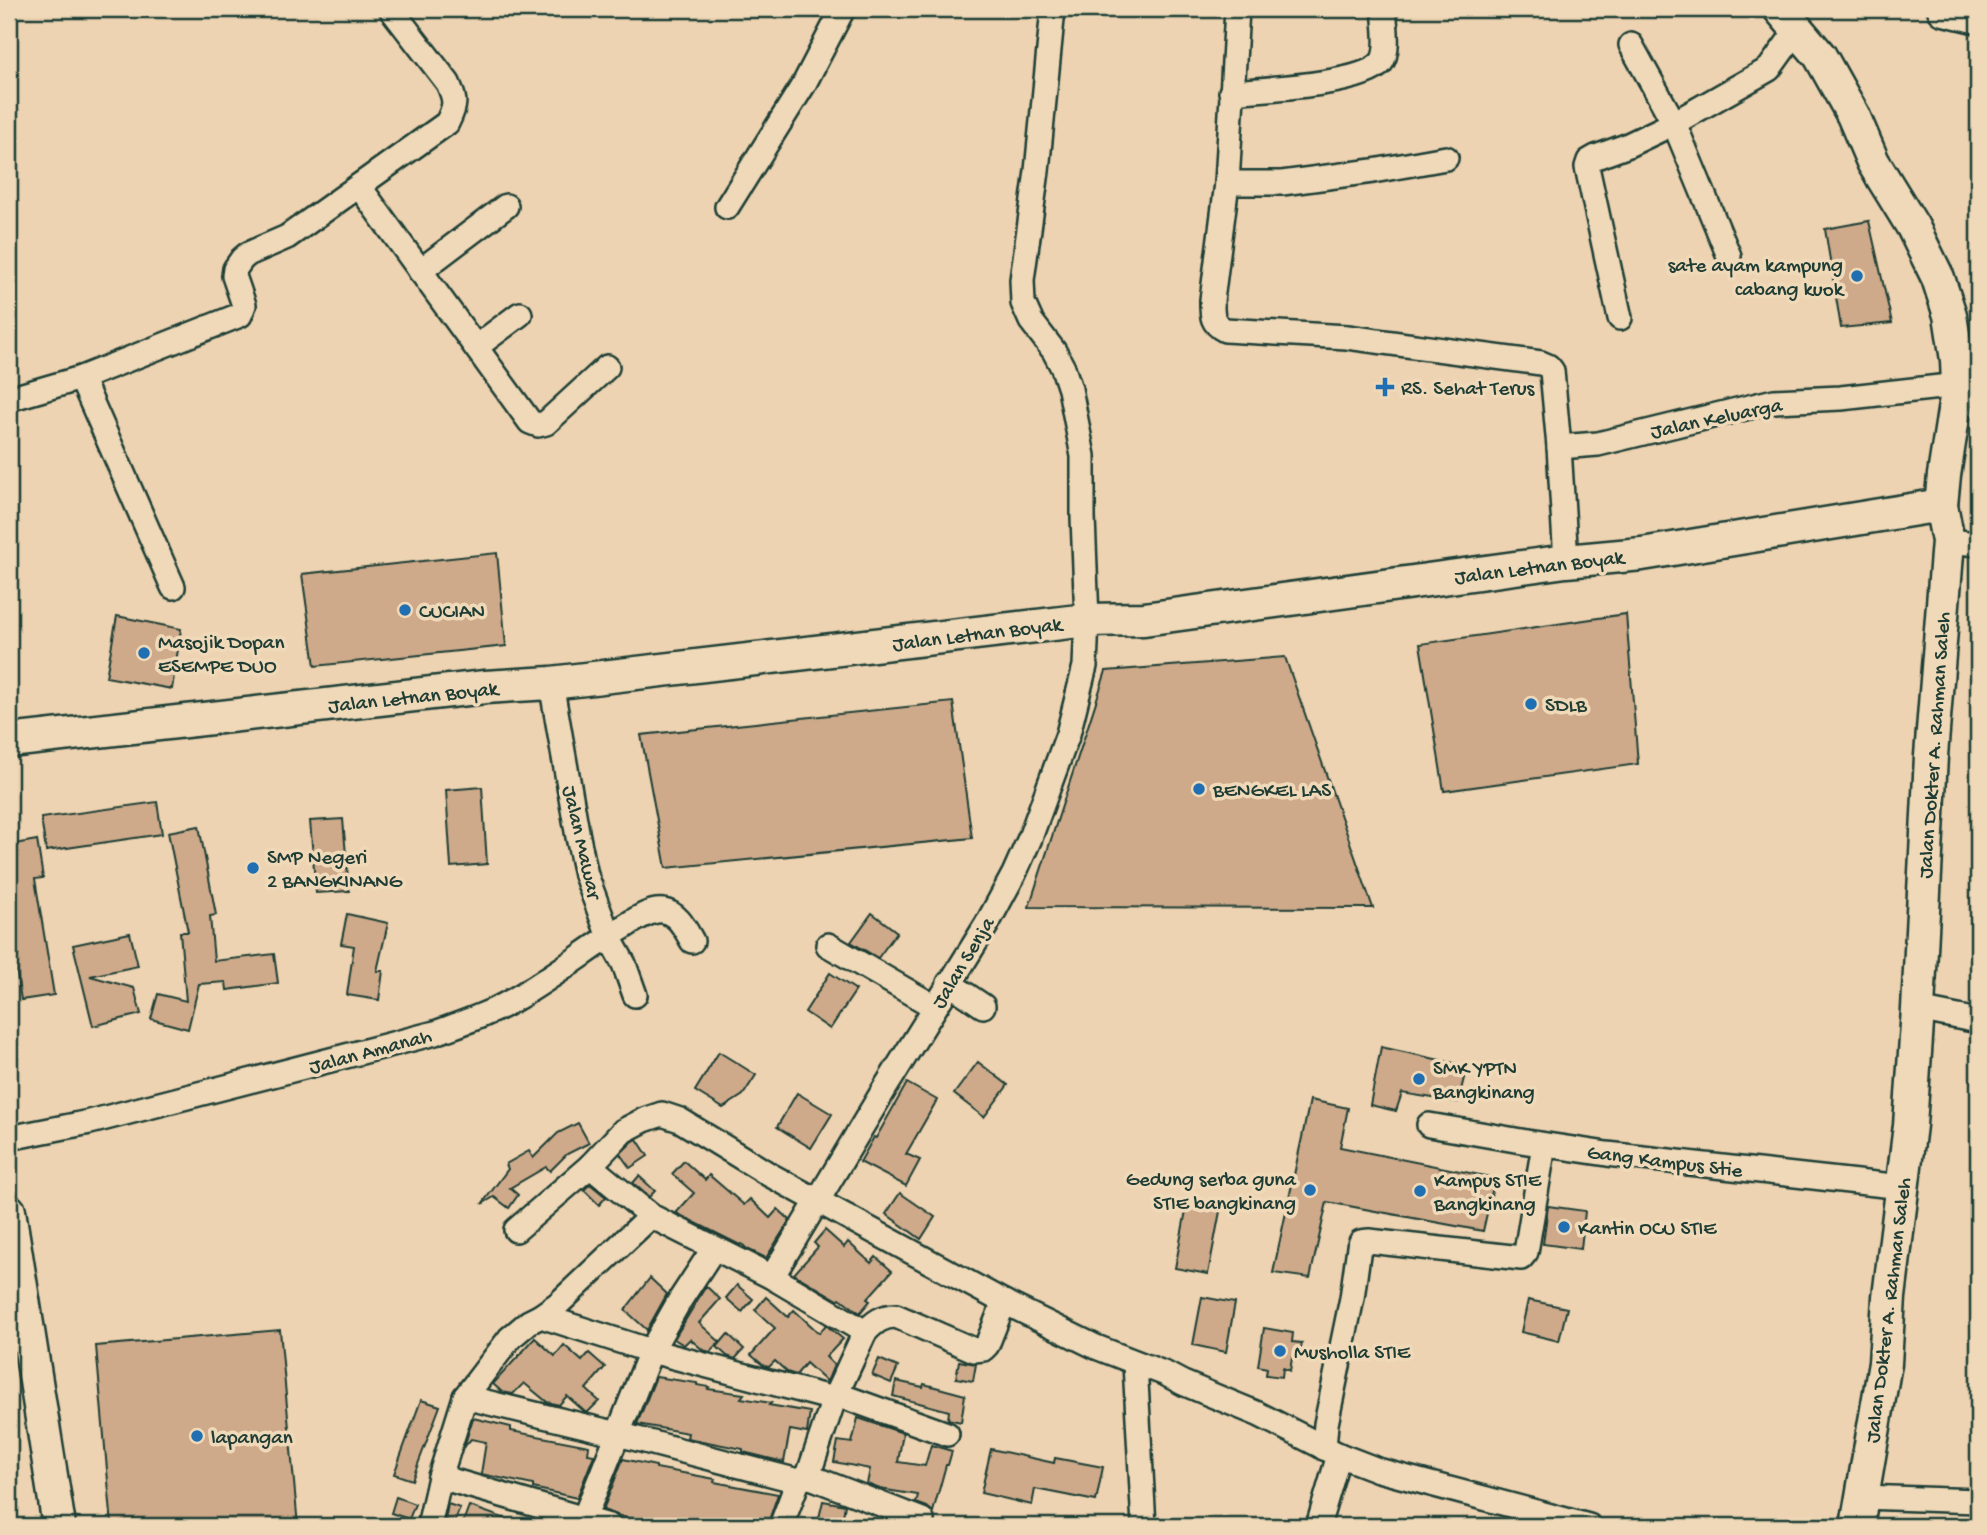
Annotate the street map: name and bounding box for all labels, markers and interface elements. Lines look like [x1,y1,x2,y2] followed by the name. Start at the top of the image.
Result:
[1668,255,1846,304] place label: sate ayam kampung cabang kuok
[1849,268,1865,284] marker: sate ayam kampung cabang kuok
[1375,377,1395,397] marker: RS. Sehat Terus
[1401,378,1536,403] place label: RS. Sehat Terus
[1649,394,1786,447] street label: Jalan Keluarga
[1453,546,1628,592] street label: Jalan Letnan Boyak
[419,601,485,626] place label: CUCIAN
[397,602,413,618] marker: CUCIAN
[1915,611,1958,879] street label: Jalan Dokter A. Rahman Saleh
[891,613,1066,659] street label: Jalan Letnan Boyak
[158,632,284,681] place label: Masojik Dopan ESEMPE DUO
[136,645,152,661] marker: Masojik Dopan ESEMPE DUO
[327,678,502,721] street label: Jalan Letnan Boyak
[1545,695,1588,720] place label: SDLB
[1523,696,1539,712] marker: SDLB
[1212,780,1331,805] place label: BENGKEL LAS
[1191,781,1207,797] marker: BENGKEL LAS
[554,784,605,903] street label: Jalan Mawar
[267,847,403,896] place label: SMP Negeri 2 BANGKINANG
[245,860,261,876] marker: SMP Negeri 2 BANGKINANG
[928,912,1003,1014] street label: Jalan Senja
[307,1025,435,1082] street label: Jalan Amanah
[1432,1058,1535,1107] place label: SMK YPTN Bangkinang
[1411,1071,1427,1087] marker: SMK YPTN Bangkinang
[1585,1142,1745,1186] street label: Gang Kampus Stie
[1126,1169,1297,1218] place label: Gedung serba guna STIE bangkinang
[1433,1170,1542,1219] place label: Kampus STIE Bangkinang
[1862,1176,1919,1445] street label: Jalan Dokter A. Rahman Saleh
[1302,1182,1318,1198] marker: Gedung serba guna STIE bangkinang
[1412,1183,1428,1199] marker: Kampus STIE Bangkinang
[1578,1218,1717,1243] place label: Kantin OCU STIE
[1556,1219,1572,1235] marker: Kantin OCU STIE
[1294,1342,1411,1367] place label: Musholla STIE
[1272,1343,1288,1359] marker: Musholla STIE
[211,1427,293,1452] place label: lapangan
[189,1428,205,1444] marker: lapangan

